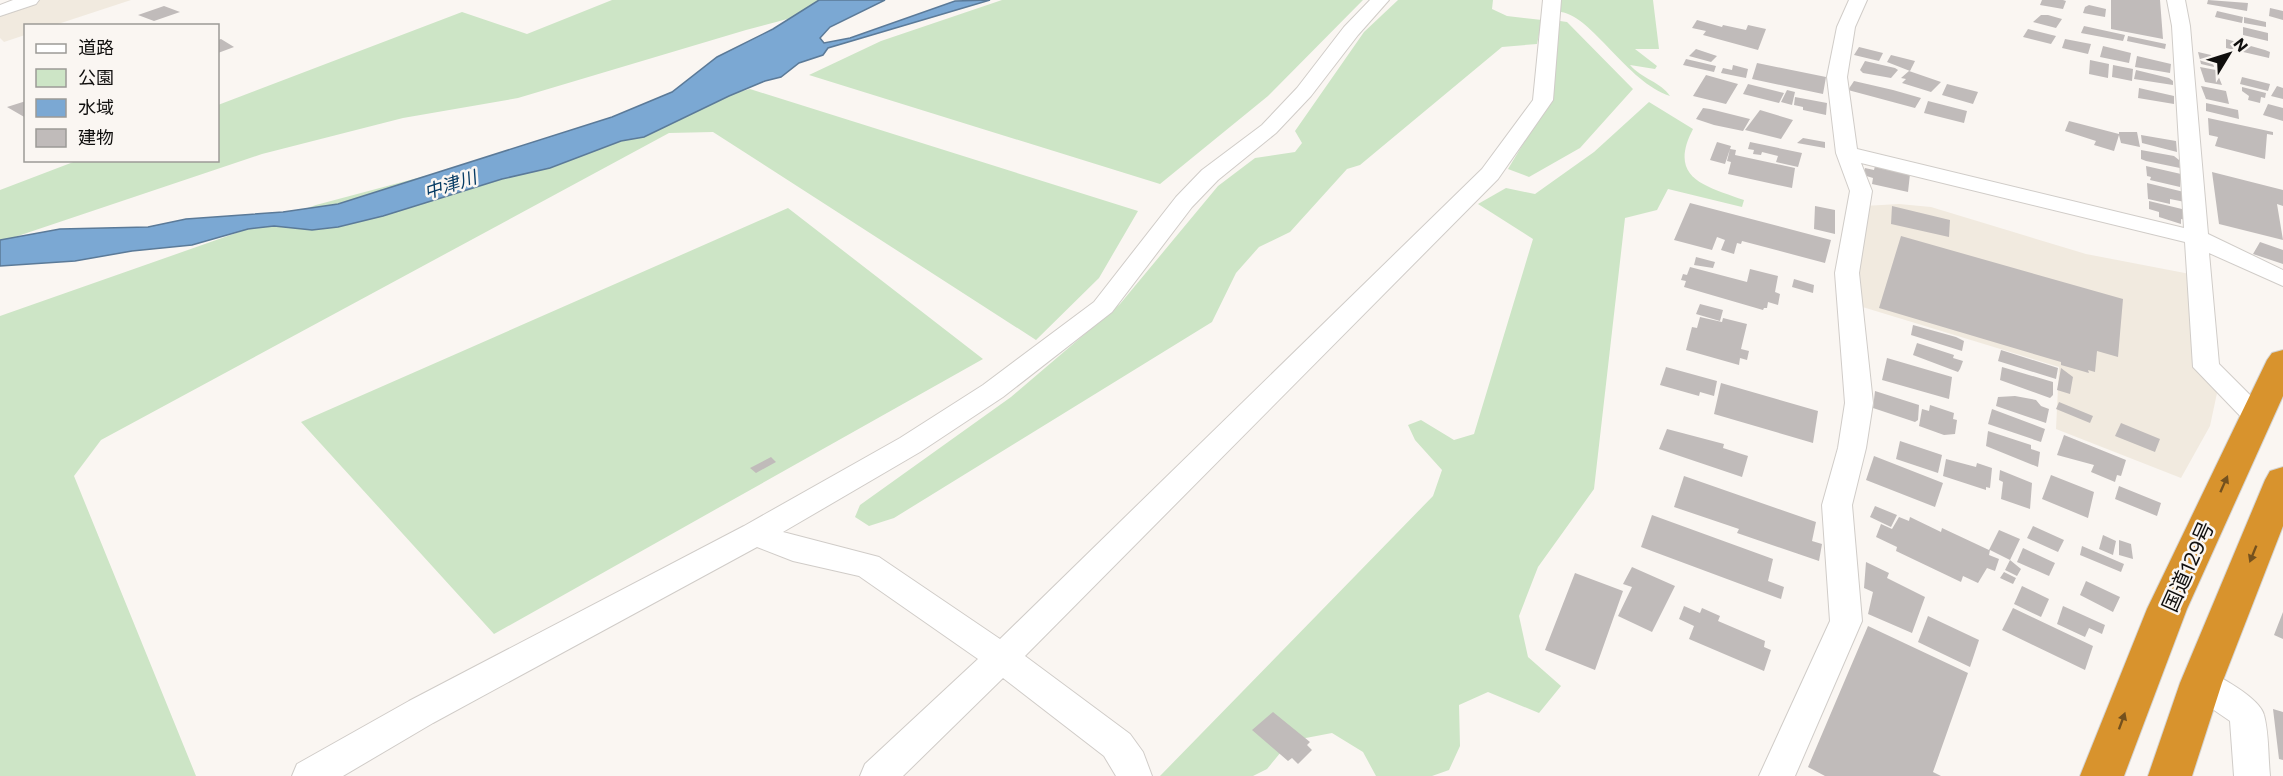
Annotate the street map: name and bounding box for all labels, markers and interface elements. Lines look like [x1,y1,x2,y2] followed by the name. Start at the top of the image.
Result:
[24,24,219,162] legend
[2199,24,2259,84] north arrow
[2230,34,2252,55] text: N
[78,36,114,58] text: 道路
[78,66,114,88] text: 公園
[78,96,114,118] text: 水域
[78,126,114,148] text: 建物
[421,165,481,203] water label: 中津川
[2219,475,2229,493] one-way arrow
[2156,517,2218,615] street label: 国道129号
[2248,545,2258,563] one-way arrow
[2118,712,2127,730] one-way arrow

